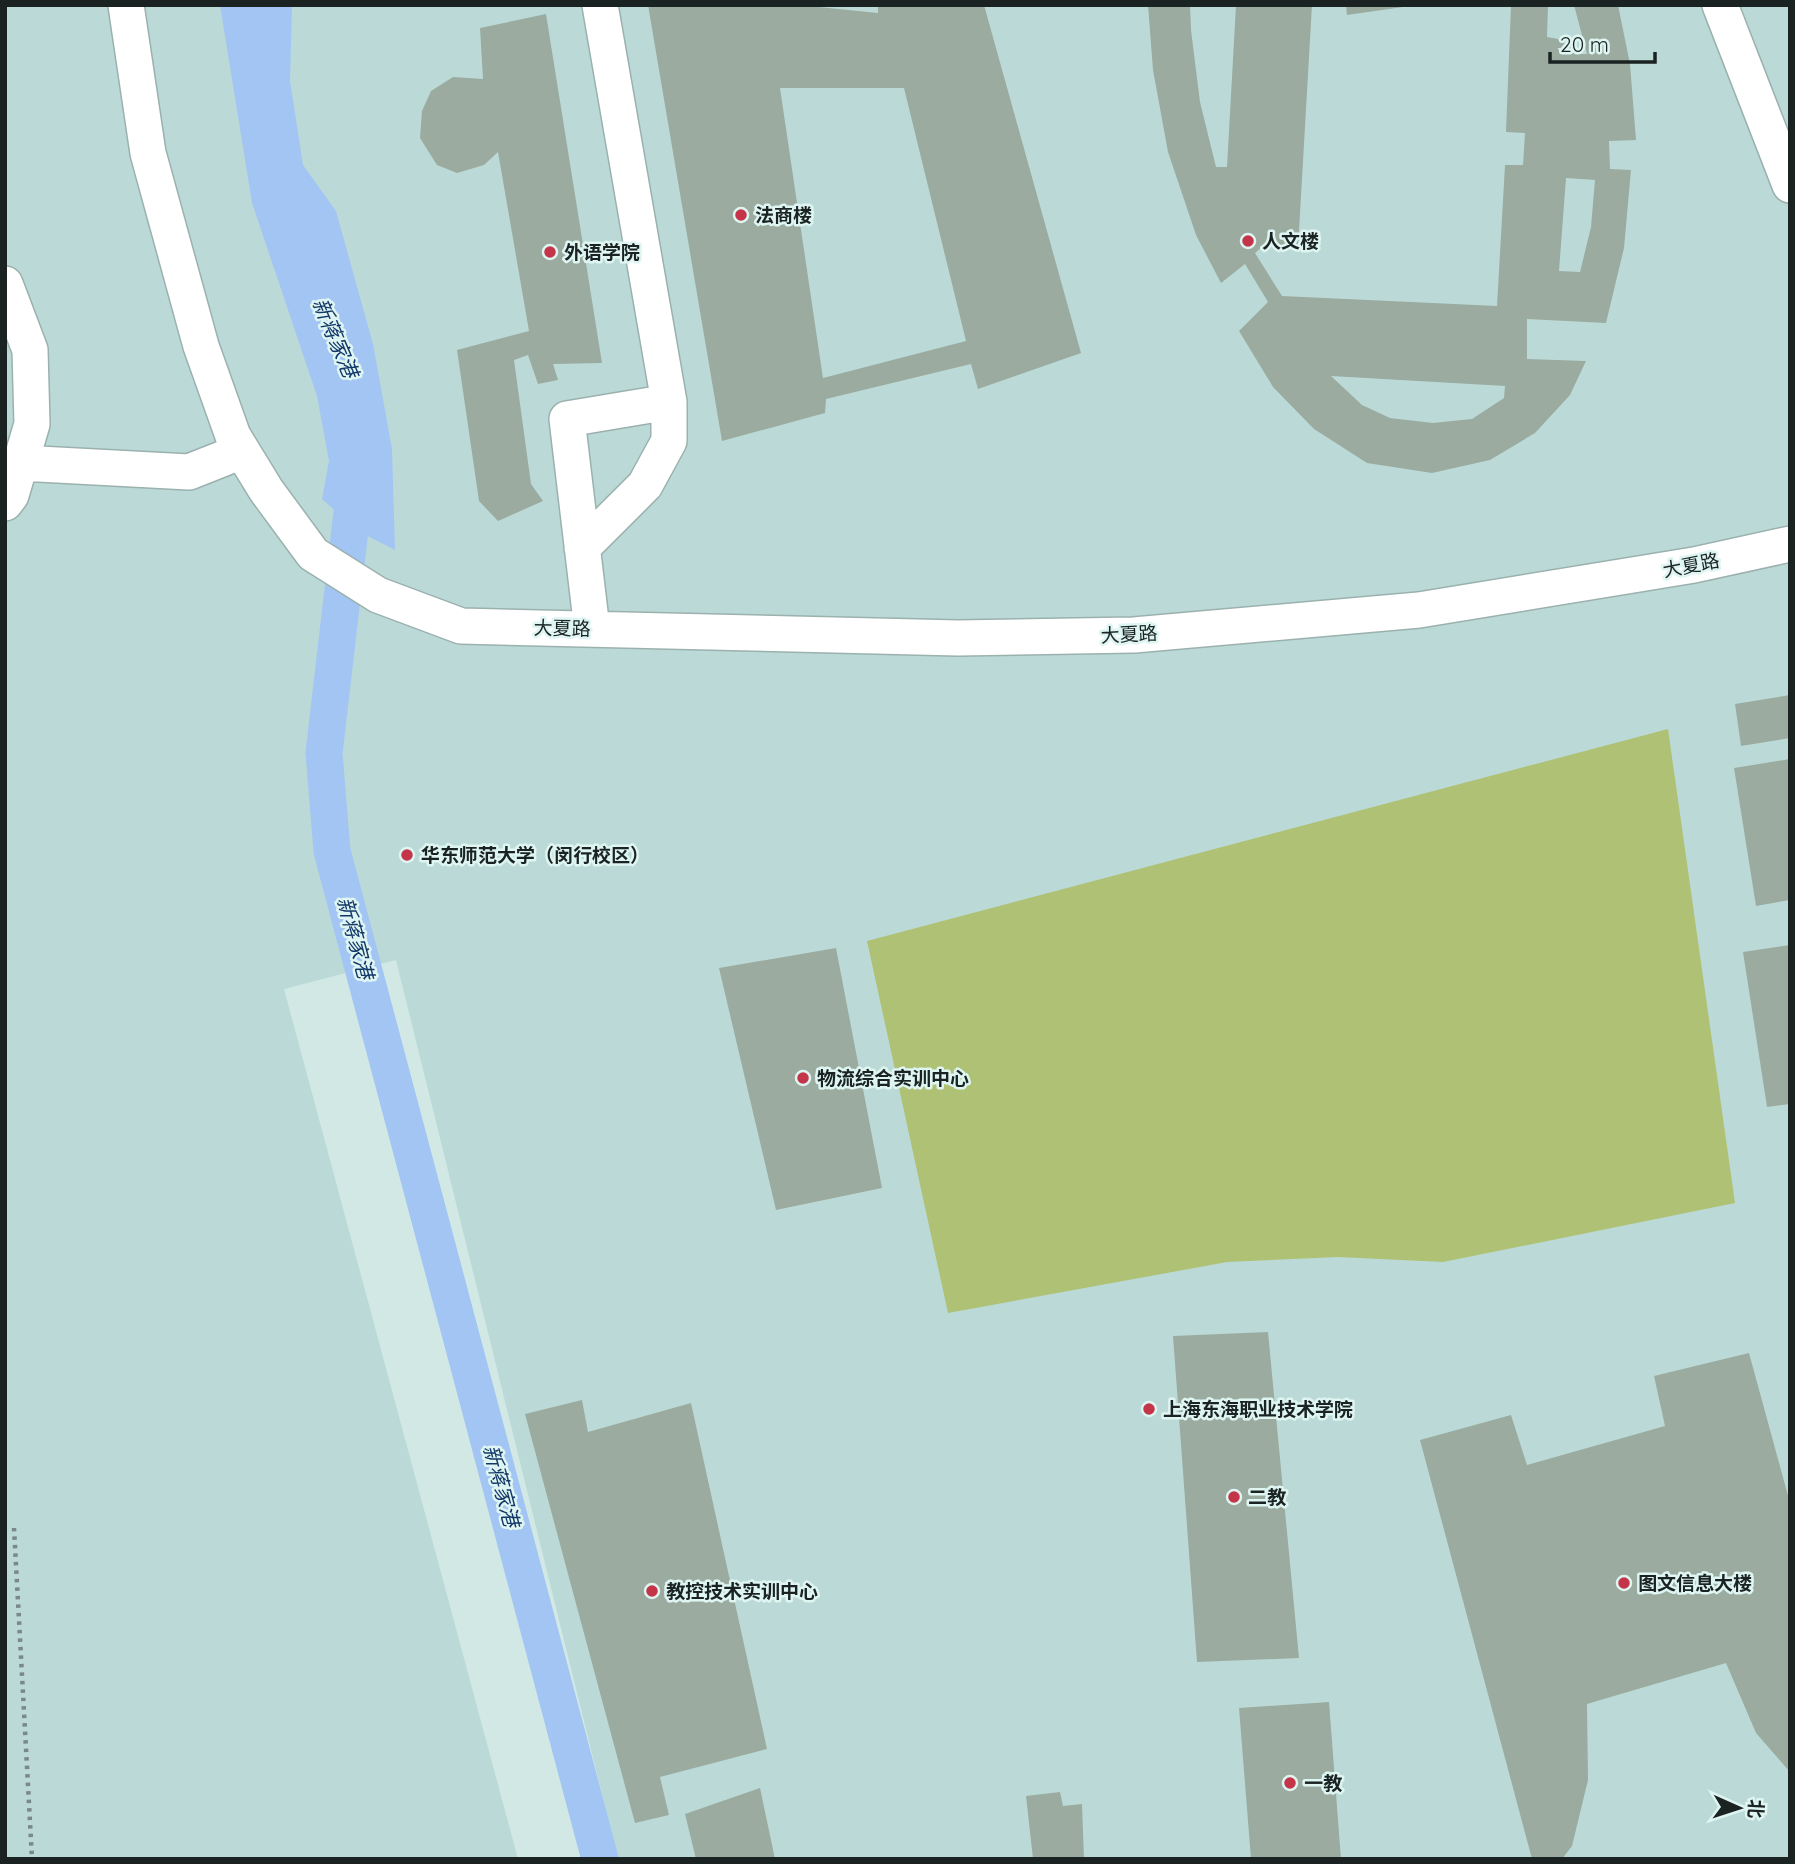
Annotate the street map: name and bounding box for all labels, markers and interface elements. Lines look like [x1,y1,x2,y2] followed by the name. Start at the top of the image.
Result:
[1550,21,1655,65] scale bar
[1560,31,1609,57] text: 20 m
[755,203,812,227] place label: 法商楼
[733,207,749,223] marker: 法商楼
[1262,229,1319,253] place label: 人文楼
[1240,233,1256,249] marker: 人文楼
[564,240,640,264] place label: 外语学院
[542,244,558,260] marker: 外语学院
[308,294,365,384] water label: 新蒋家港
[1661,548,1721,582] street label: 大夏路
[533,616,591,640] street label: 大夏路
[1100,621,1158,647] street label: 大夏路
[421,843,649,867] place label: 华东师范大学（闵行校区）
[399,847,415,863] marker: 华东师范大学（闵行校区）
[333,894,380,985] water label: 新蒋家港
[817,1066,969,1090] place label: 物流综合实训中心
[795,1070,811,1086] marker: 物流综合实训中心
[1163,1397,1353,1421] place label: 上海东海职业技术学院
[1141,1401,1157,1417] marker: 上海东海职业技术学院
[479,1442,526,1533] water label: 新蒋家港
[1248,1485,1287,1509] place label: 二教
[1226,1489,1242,1505] marker: 二教
[1638,1571,1752,1595] place label: 图文信息大楼
[1616,1575,1632,1591] marker: 图文信息大楼
[666,1579,818,1603] place label: 教控技术实训中心
[644,1583,660,1599] marker: 教控技术实训中心
[1304,1771,1343,1795] place label: 一教
[1704,1773,1774,1843] north arrow
[1282,1775,1298,1791] marker: 一教
[1743,1799,1768,1819] text: 北

